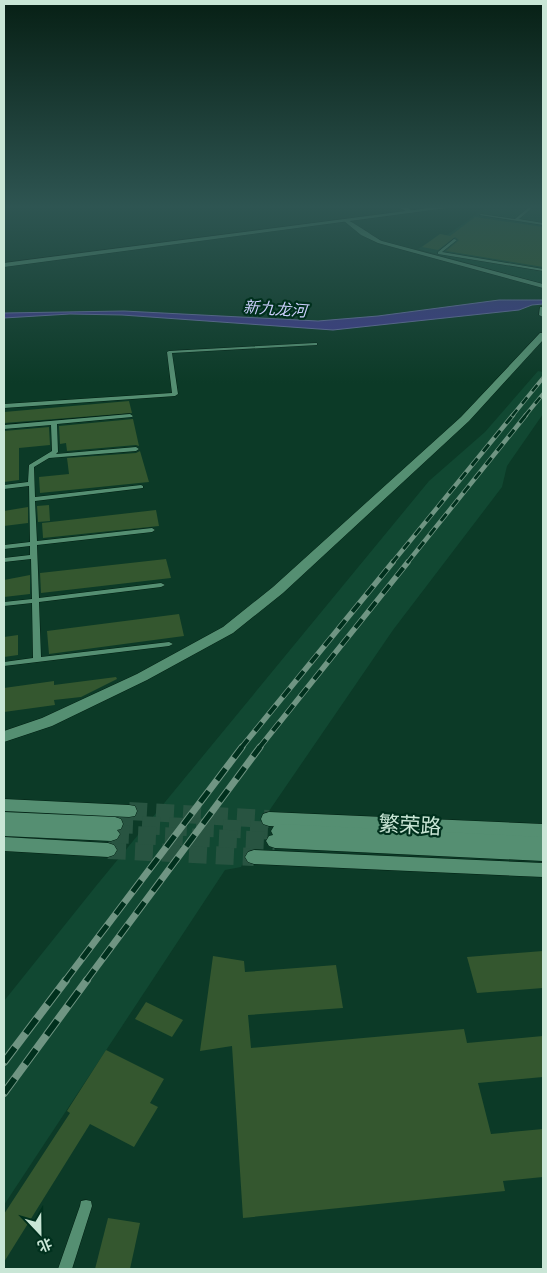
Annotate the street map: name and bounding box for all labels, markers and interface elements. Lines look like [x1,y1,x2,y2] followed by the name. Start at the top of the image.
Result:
[242,297,311,321] water label: 新九龙河
[378,811,442,839] street label: 繁荣路
[15,1208,65,1258] north arrow
[35,1235,54,1255] text: 北

